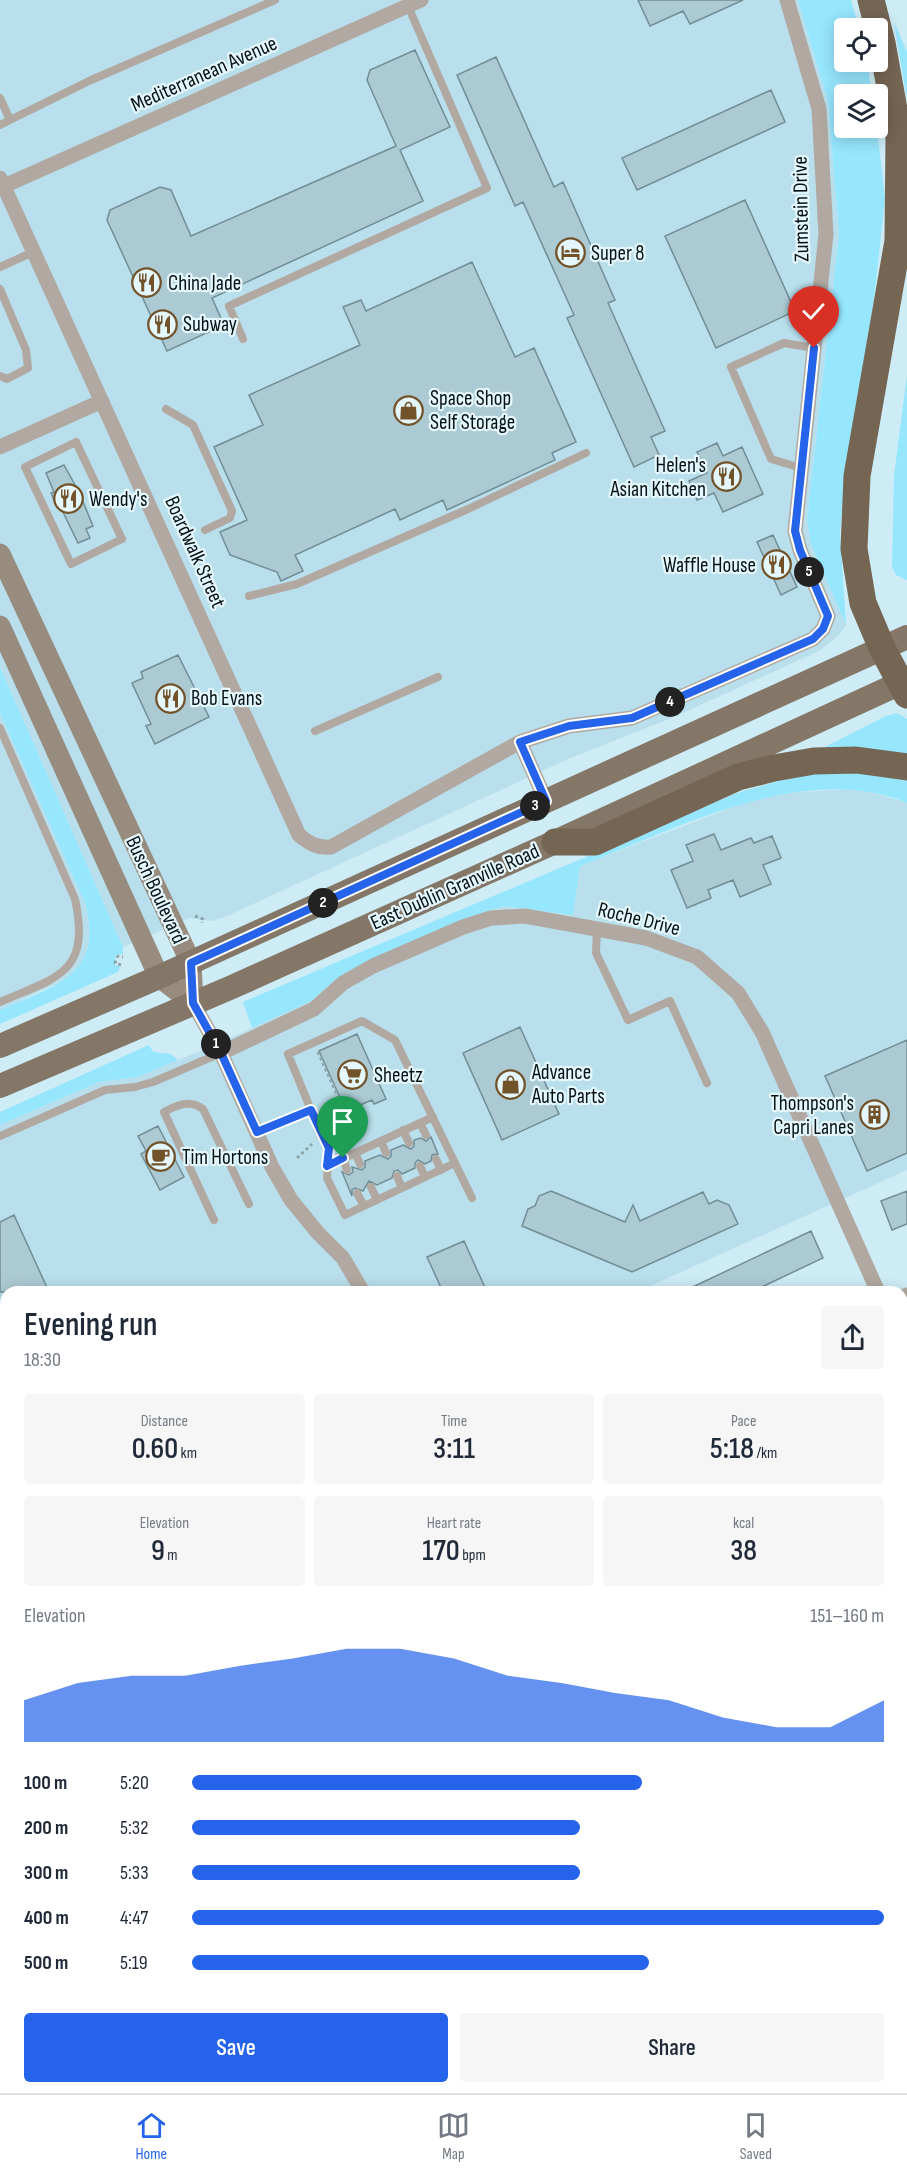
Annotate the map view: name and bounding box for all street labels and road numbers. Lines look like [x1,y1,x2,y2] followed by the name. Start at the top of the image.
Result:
[127,31,281,117] street label: Mediterranean Avenue
[788,156,814,262] street label: Zumstein Drive
[159,492,231,612] street label: Boardwalk Street
[120,832,192,948] street label: Busch Boulevard
[367,839,543,935] street label: East Dublin Granville Road
[595,897,683,941] street label: Roche Drive

